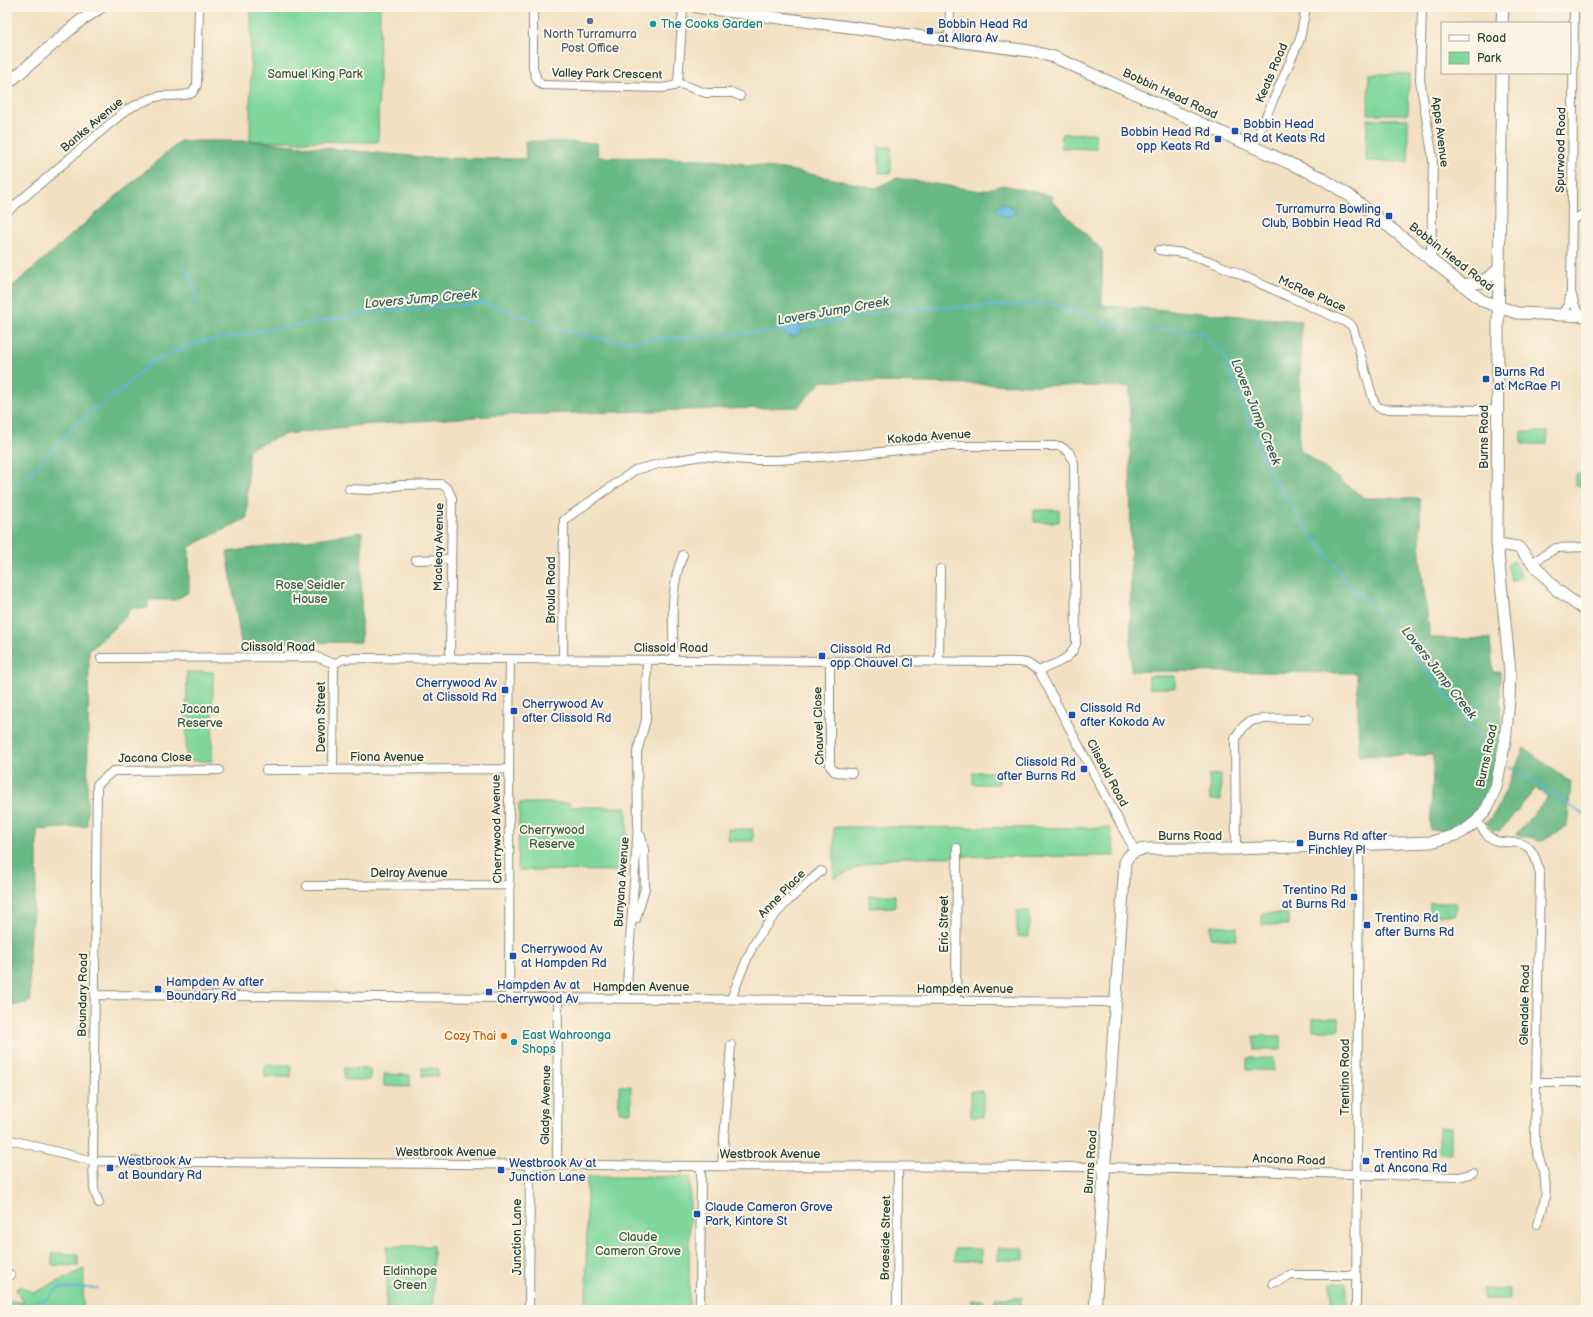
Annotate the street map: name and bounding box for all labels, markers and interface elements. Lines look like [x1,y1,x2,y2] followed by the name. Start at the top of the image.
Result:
[585,16,595,26] marker: North Turramurra Post Office
[661,17,763,32] place label: The Cooks Garden
[938,17,1028,46] place label: Bobbin Head Rd at Allara Av
[648,19,658,29] marker: The Cooks Garden
[1441,22,1571,74] legend
[925,26,935,36] marker: Bobbin Head Rd at Allara Av
[543,27,637,56] place label: North Turramurra Post Office
[1477,31,1506,46] text: Road
[1253,41,1291,105] street label: Keats Road
[1477,51,1501,66] text: Park
[1120,65,1220,123] street label: Bobbin Head Road
[552,66,663,82] street label: Valley Park Crescent
[267,67,363,82] park label: Samuel King Park
[58,94,126,156] street label: Banks Avenue
[1428,96,1452,168] street label: Apps Avenue
[1553,107,1569,193] street label: Spurwood Road
[1243,117,1325,146] place label: Bobbin Head Rd at Keats Rd
[1120,125,1210,154] place label: Bobbin Head Rd opp Keats Rd
[1230,126,1240,136] marker: Bobbin Head Rd at Keats Rd
[1213,134,1223,144] marker: Bobbin Head Rd opp Keats Rd
[1262,202,1381,231] place label: Turramurra Bowling Club, Bobbin Head Rd
[1384,211,1394,221] marker: Turramurra Bowling Club, Bobbin Head Rd
[1406,219,1496,295] street label: Bobbin Head Road
[1276,272,1348,316] street label: McRae Place
[364,286,479,312] water label: Lovers Jump Creek
[776,293,891,329] water label: Lovers Jump Creek
[1227,357,1285,468] water label: Lovers Jump Creek
[1494,365,1560,394] place label: Burns Rd at McRae Pl
[1481,374,1491,384] marker: Burns Rd at McRae Pl
[1477,405,1492,469] street label: Burns Road
[887,427,971,447] street label: Kokoda Avenue
[431,503,447,591] street label: Macleay Avenue
[544,556,559,624] street label: Broula Road
[275,578,345,607] park label: Rose Seidler House
[1398,623,1481,723] water label: Lovers Jump Creek
[241,640,315,655] street label: Clissold Road
[634,641,708,656] street label: Clissold Road
[830,642,913,671] place label: Clissold Rd opp Chauvel Cl
[817,651,827,661] marker: Clissold Rd opp Chauvel Cl
[416,676,497,705] place label: Cherrywood Av at Clissold Rd
[314,681,329,752] street label: Devon Street
[500,685,510,695] marker: Cherrywood Av at Clissold Rd
[810,687,828,765] street label: Chauvel Close
[522,697,611,726] place label: Cherrywood Av after Clissold Rd
[1080,701,1165,730] place label: Clissold Rd after Kokoda Av
[177,702,223,731] park label: Jacana Reserve
[509,706,519,716] marker: Cherrywood Av after Clissold Rd
[1067,710,1077,720] marker: Clissold Rd after Kokoda Av
[1473,723,1501,789] street label: Burns Road
[1083,737,1131,809] street label: Clissold Road
[118,750,192,766] street label: Jacana Close
[350,750,424,765] street label: Fiona Avenue
[997,755,1076,784] place label: Clissold Rd after Burns Rd
[1079,764,1089,774] marker: Clissold Rd after Burns Rd
[489,774,505,884] street label: Cherrywood Avenue
[519,823,585,852] park label: Cherrywood Reserve
[1158,829,1222,844] street label: Burns Road
[1308,829,1388,858] place label: Burns Rd after Finchley Pl
[611,836,633,928] street label: Bunyana Avenue
[1295,838,1305,848] marker: Burns Rd after Finchley Pl
[370,866,448,881] street label: Delray Avenue
[755,867,809,921] street label: Anne Place
[1282,883,1346,912] place label: Trentino Rd at Burns Rd
[1349,892,1359,902] marker: Trentino Rd at Burns Rd
[937,895,952,953] street label: Eric Street
[1375,911,1454,940] place label: Trentino Rd after Burns Rd
[1362,920,1372,930] marker: Trentino Rd after Burns Rd
[521,942,607,971] place label: Cherrywood Av at Hampden Rd
[508,951,518,961] marker: Cherrywood Av at Hampden Rd
[75,953,91,1037] street label: Boundary Road
[1517,964,1533,1046] street label: Glendale Road
[166,975,264,1004] place label: Hampden Av after Boundary Rd
[497,978,580,1007] place label: Hampden Av at Cherrywood Av
[593,980,689,995] street label: Hampden Avenue
[917,982,1013,997] street label: Hampden Avenue
[153,984,163,994] marker: Hampden Av after Boundary Rd
[484,987,494,997] marker: Hampden Av at Cherrywood Av
[522,1028,611,1057] place label: East Wahroonga Shops
[444,1029,496,1044] place label: Cozy Thai
[499,1031,509,1041] marker: Cozy Thai
[509,1037,519,1047] marker: East Wahroonga Shops
[1338,1038,1353,1115] street label: Trentino Road
[538,1065,554,1145] street label: Gladys Avenue
[1081,1129,1101,1195] street label: Burns Road
[396,1145,496,1160] street label: Westbrook Avenue
[720,1147,820,1162] street label: Westbrook Avenue
[1374,1147,1447,1176] place label: Trentino Rd at Ancona Rd
[1252,1151,1326,1169] street label: Ancona Road
[118,1154,202,1183] place label: Westbrook Av at Boundary Rd
[509,1156,596,1185] place label: Westbrook Av at Junction Lane
[1361,1156,1371,1166] marker: Trentino Rd at Ancona Rd
[105,1163,115,1173] marker: Westbrook Av at Boundary Rd
[496,1165,506,1175] marker: Westbrook Av at Junction Lane
[878,1195,894,1281] street label: Braeside Street
[510,1199,525,1275] street label: Junction Lane
[705,1200,833,1229] place label: Claude Cameron Grove Park, Kintore St
[692,1209,702,1219] marker: Claude Cameron Grove Park, Kintore St
[595,1230,681,1259] park label: Claude Cameron Grove
[383,1264,437,1293] park label: Eldinhope Green

